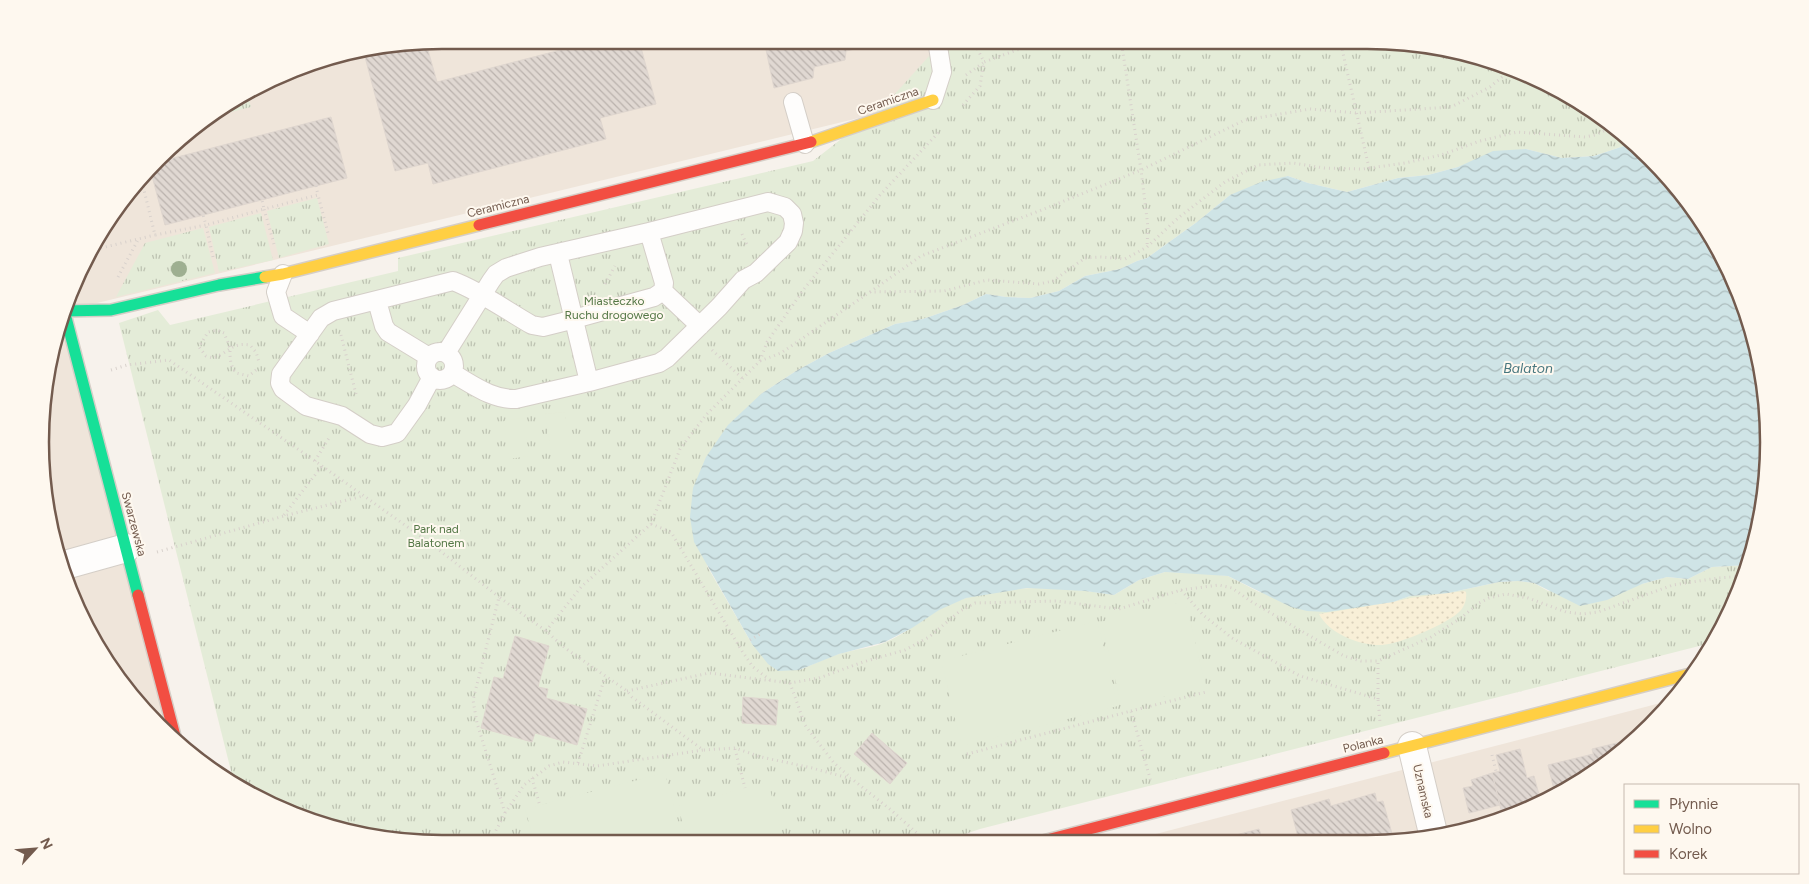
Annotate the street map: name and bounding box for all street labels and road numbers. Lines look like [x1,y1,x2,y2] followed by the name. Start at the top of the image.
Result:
[856,84,920,118] street label: Ceramiczna
[465,192,531,220] street label: Ceramiczna
[119,490,149,558] street label: Swarzewska
[1341,732,1385,756] street label: Polanka
[1410,763,1436,819] street label: Uznamska

